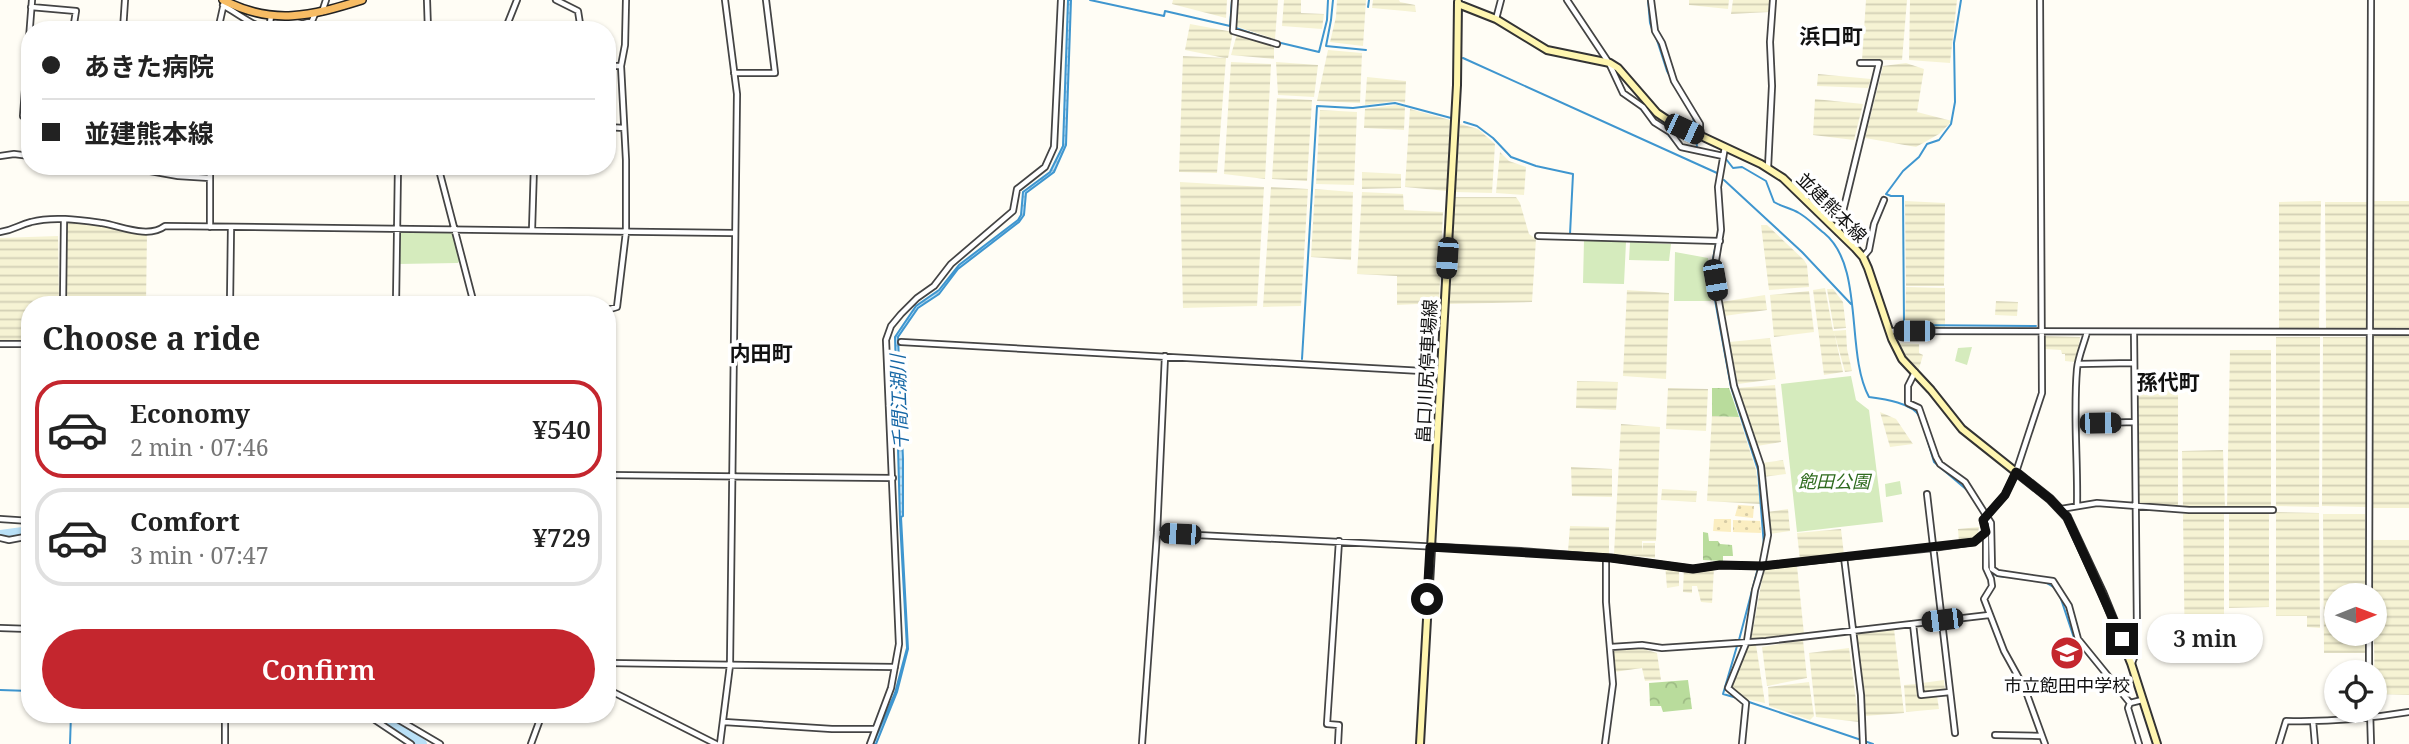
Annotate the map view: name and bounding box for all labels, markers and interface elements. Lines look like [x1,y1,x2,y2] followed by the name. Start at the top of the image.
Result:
[1800,22,1863,50] district label: 浜口町
[84,48,214,84] text: あきた病院
[1661,111,1708,147] car
[84,115,214,151] text: 並建熊本線
[1792,167,1872,247] street label: 並建熊本線
[1436,236,1459,280] car
[1702,257,1729,303] car
[1410,298,1442,444] street label: 畠口川尻停車場線
[42,316,261,359] text: Choose a ride
[1894,321,1936,342] car
[730,339,793,367] district label: 内田町
[884,352,914,450] water label: 千間江湖川
[2137,368,2200,396] district label: 孫代町
[130,395,250,431] text: Economy
[46,398,109,461] icon: car
[532,411,591,447] text: ¥540
[2079,412,2122,434] car
[130,431,268,463] text: 2 min · 07:46
[1798,469,1873,493] park label: 飽田公園
[130,503,240,539] text: Comfort
[46,506,109,569] icon: car
[532,519,591,555] text: ¥729
[1159,522,1202,546] car
[130,539,268,571] text: 3 min · 07:47
[1411,583,1443,615] route start
[2324,583,2387,646] north arrow
[2324,583,2387,723] map controls
[1920,607,1965,633] car
[2146,614,2262,664] callout: 3 min
[2173,622,2237,654] text: 3 min
[2106,623,2138,655] route end
[42,629,595,709] button: Confirm
[2048,634,2086,672] school or university icon: 市立飽田中学校
[2324,660,2387,723] button: locate
[2004,673,2130,697] place label: 市立飽田中学校

